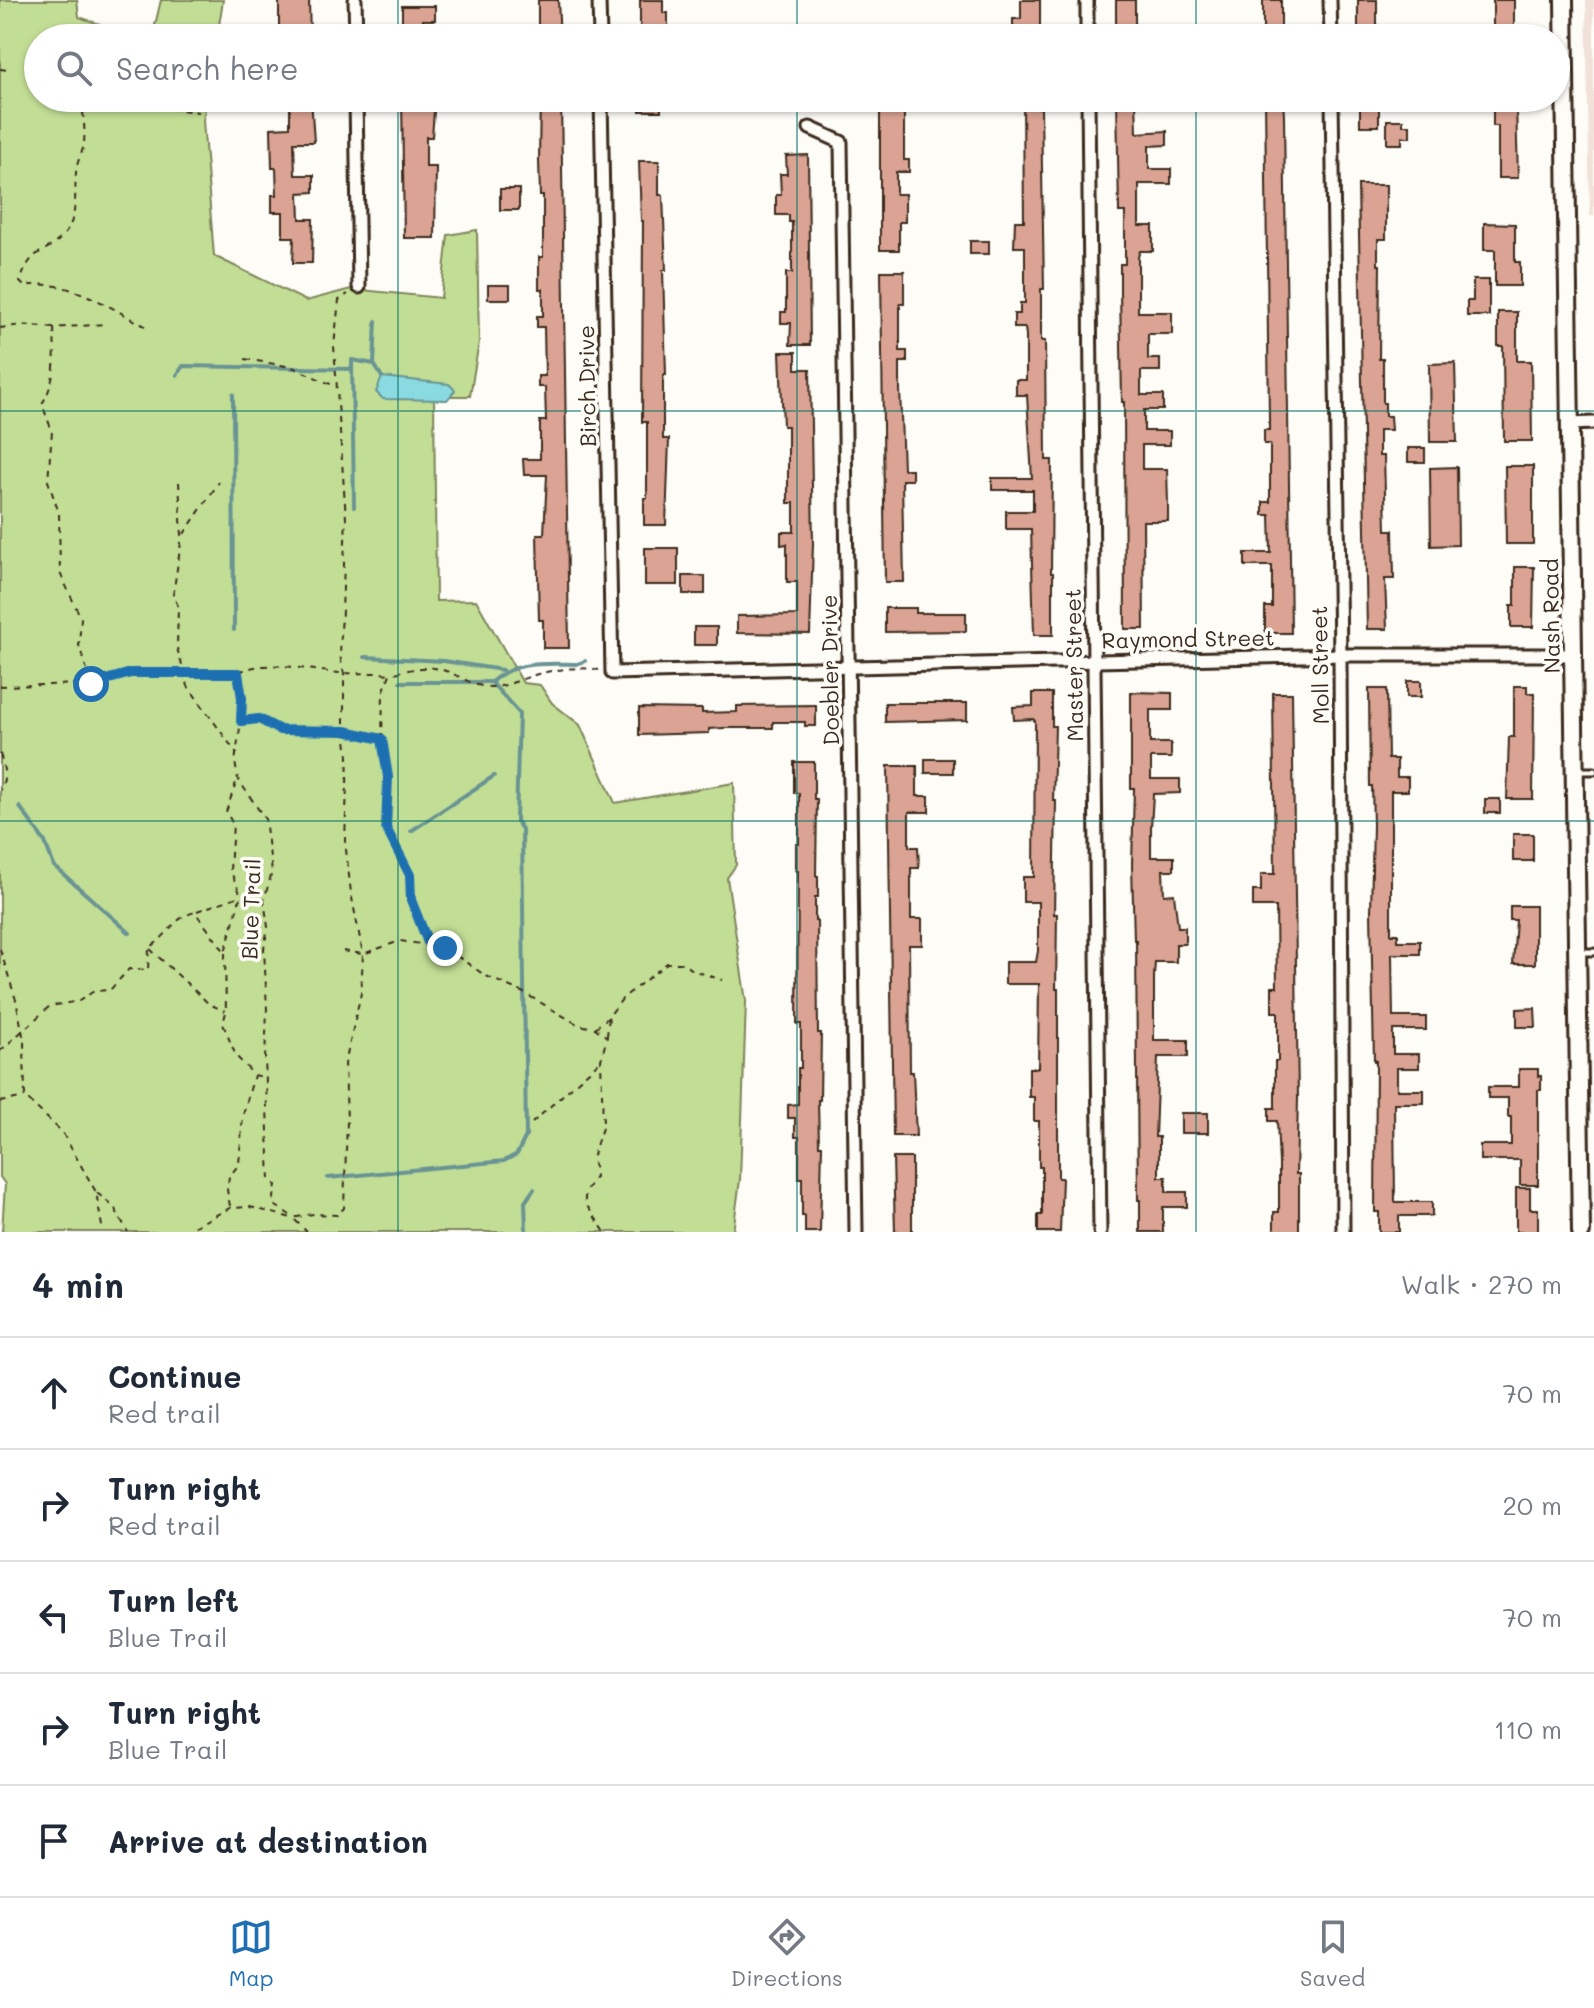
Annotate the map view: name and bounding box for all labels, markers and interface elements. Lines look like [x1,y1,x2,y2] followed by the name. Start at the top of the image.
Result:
[24,24,1570,112] search box
[52,46,96,90] icon: search
[116,48,299,88] text: Search here
[571,325,602,447] street label: Birch Drive
[1535,558,1566,674] street label: Nash Road
[1058,588,1089,742] street label: Master Street
[814,594,845,746] street label: Doebler Drive
[1304,605,1335,725] street label: Moll Street
[1101,622,1275,655] street label: Raymond Street
[73,666,109,702] route start
[234,858,267,960] street label: Blue Trail
[427,930,463,966] route end
[32,1262,124,1307] text: 4 min
[1401,1267,1562,1301] text: Walk · 270 m
[108,1356,241,1396] text: Continue
[32,1371,76,1415] icon: ahead
[1502,1376,1562,1410] text: 70 m
[108,1396,221,1430] text: Red trail
[108,1468,261,1508] text: Turn right
[32,1483,76,1527] icon: right
[1502,1488,1562,1522] text: 20 m
[108,1508,221,1542] text: Red trail
[108,1580,239,1620] text: Turn left
[32,1595,76,1639] icon: left
[1502,1600,1562,1634] text: 70 m
[108,1620,228,1654] text: Blue Trail
[108,1692,261,1732] text: Turn right
[32,1707,76,1751] icon: right
[1494,1712,1562,1746] text: 110 m
[108,1732,228,1766] text: Blue Trail
[32,1819,76,1863] icon: arrive
[108,1821,428,1861] text: Arrive at destination
[229,1915,274,1992] tab: Map
[731,1915,843,1992] tab: Directions
[1300,1915,1365,1992] tab: Saved

